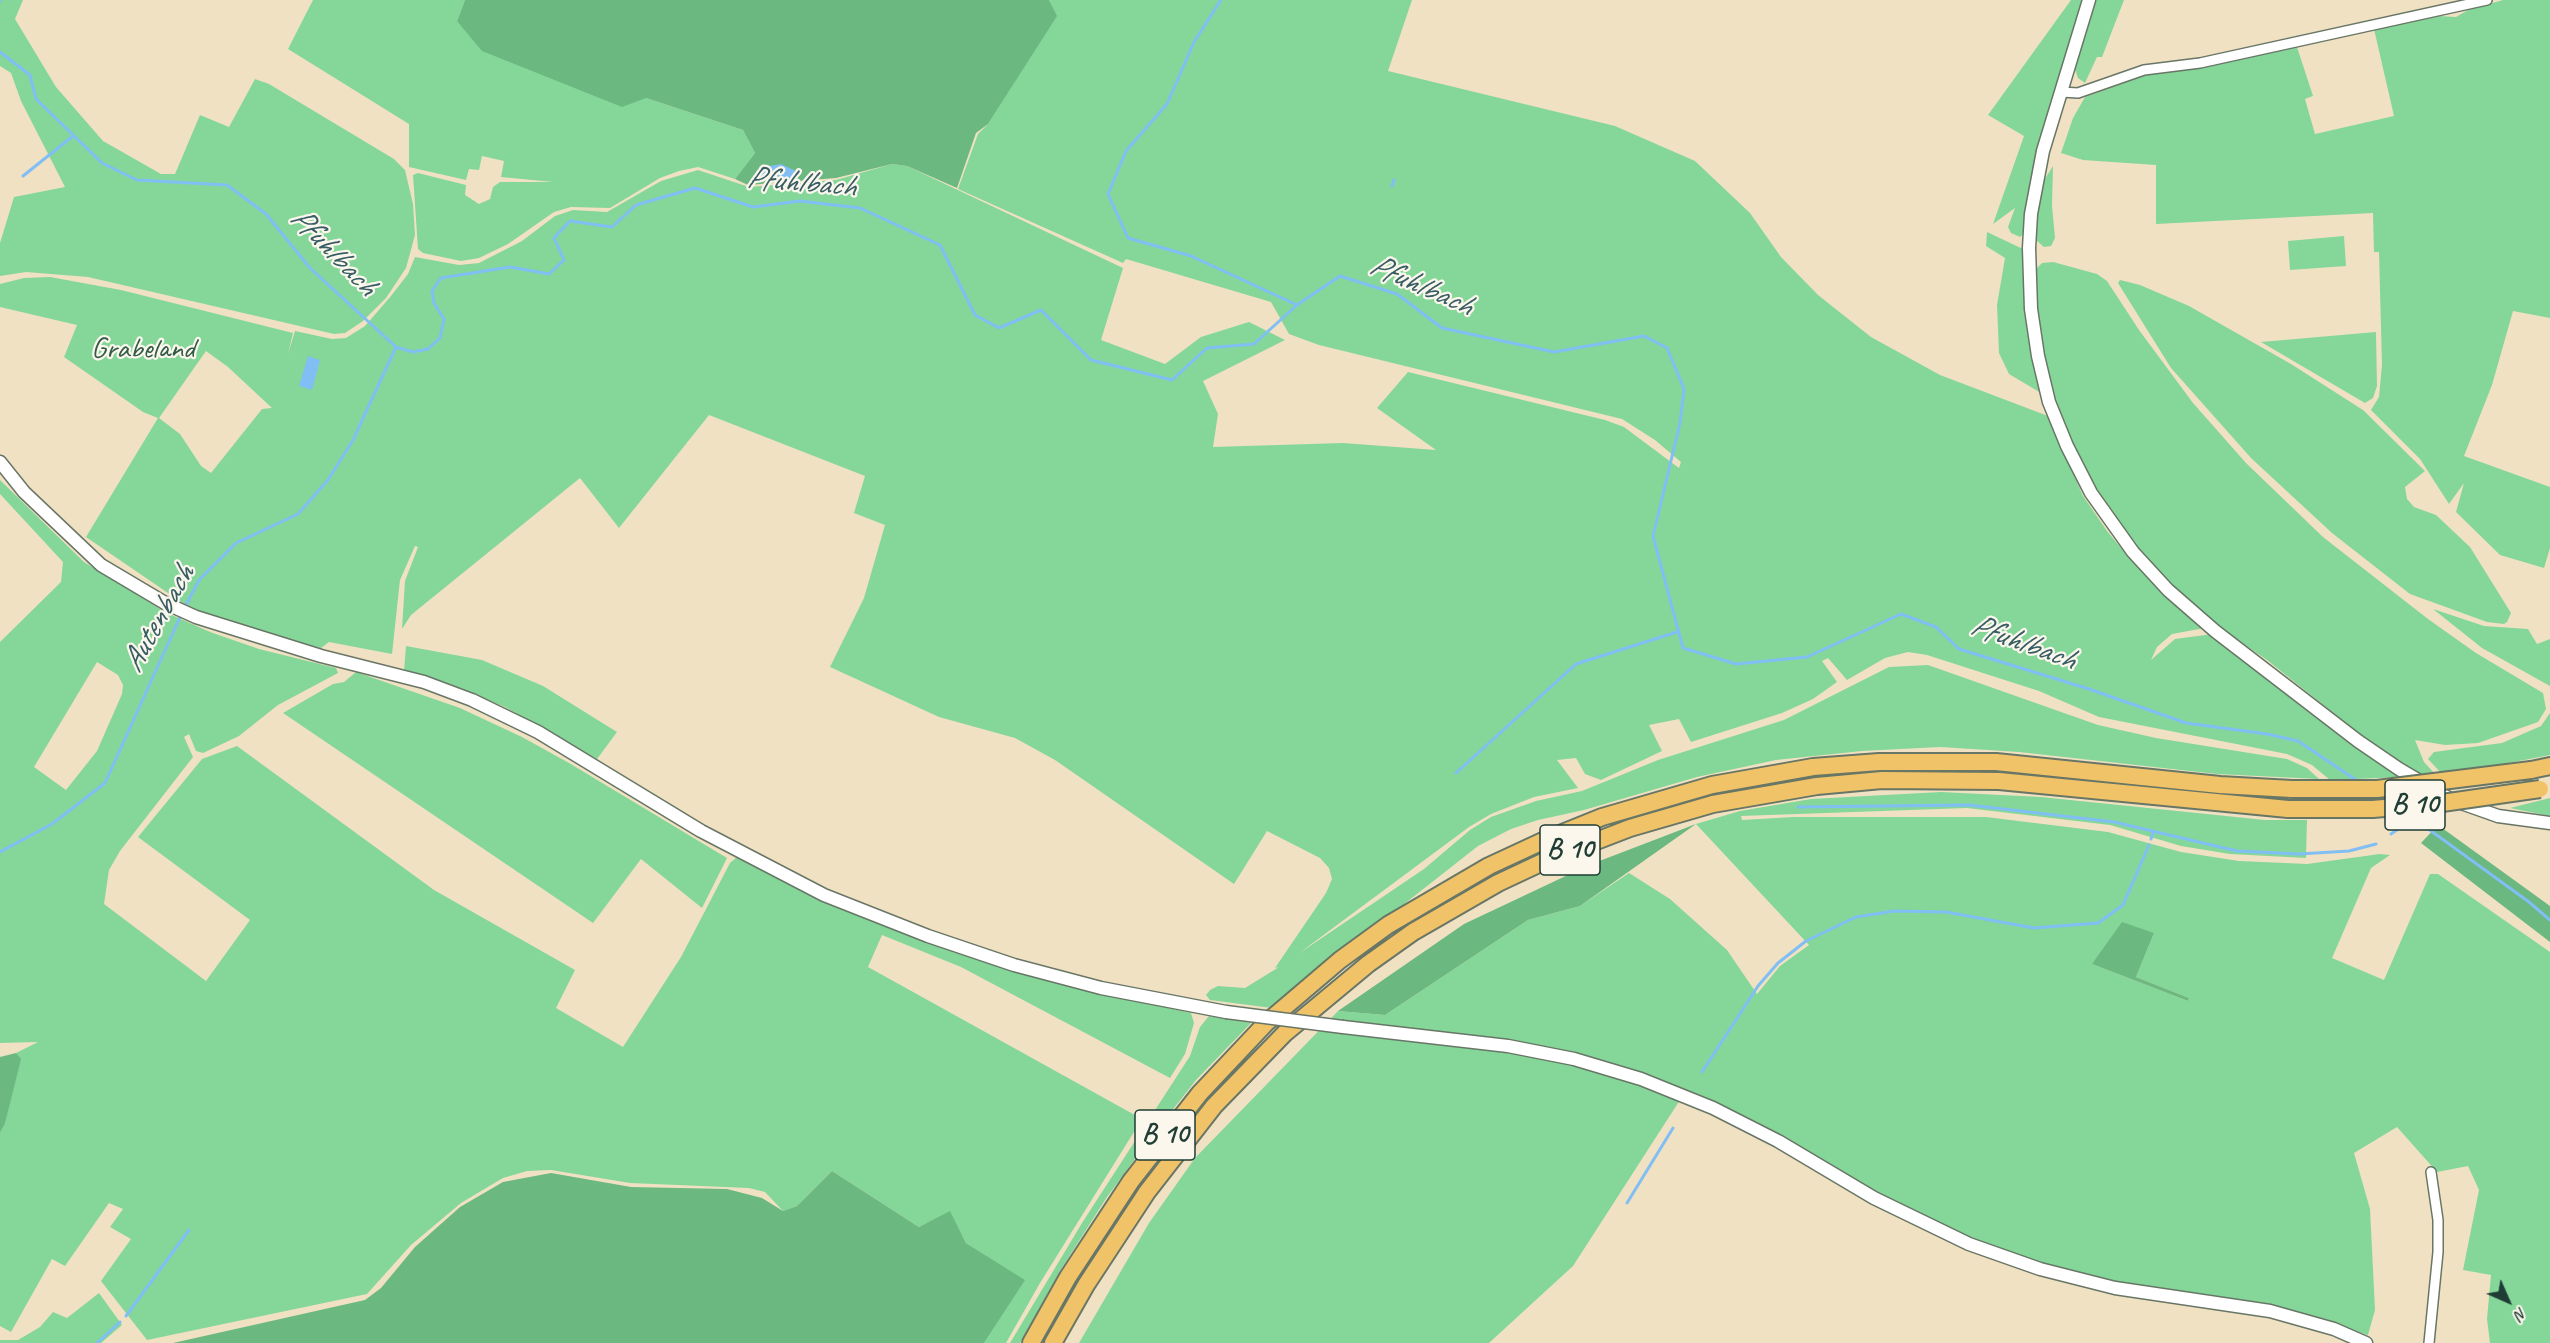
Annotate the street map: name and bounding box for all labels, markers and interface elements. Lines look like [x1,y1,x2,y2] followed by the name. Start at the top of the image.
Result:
[745,159,857,207] water label: Pfuhlbach
[281,200,385,304] water label: Pfuhlbach
[1364,246,1478,326] water label: Pfuhlbach
[91,331,195,367] park label: Grabeland
[114,559,204,679] water label: Autenbach
[1965,606,2081,680] water label: Pfuhlbach
[2385,780,2445,830] road number: B 10
[1540,825,1600,875] road number: B 10
[1135,1110,1195,1160] road number: B 10
[2478,1271,2538,1331] north arrow
[2510,1303,2531,1324] text: N

